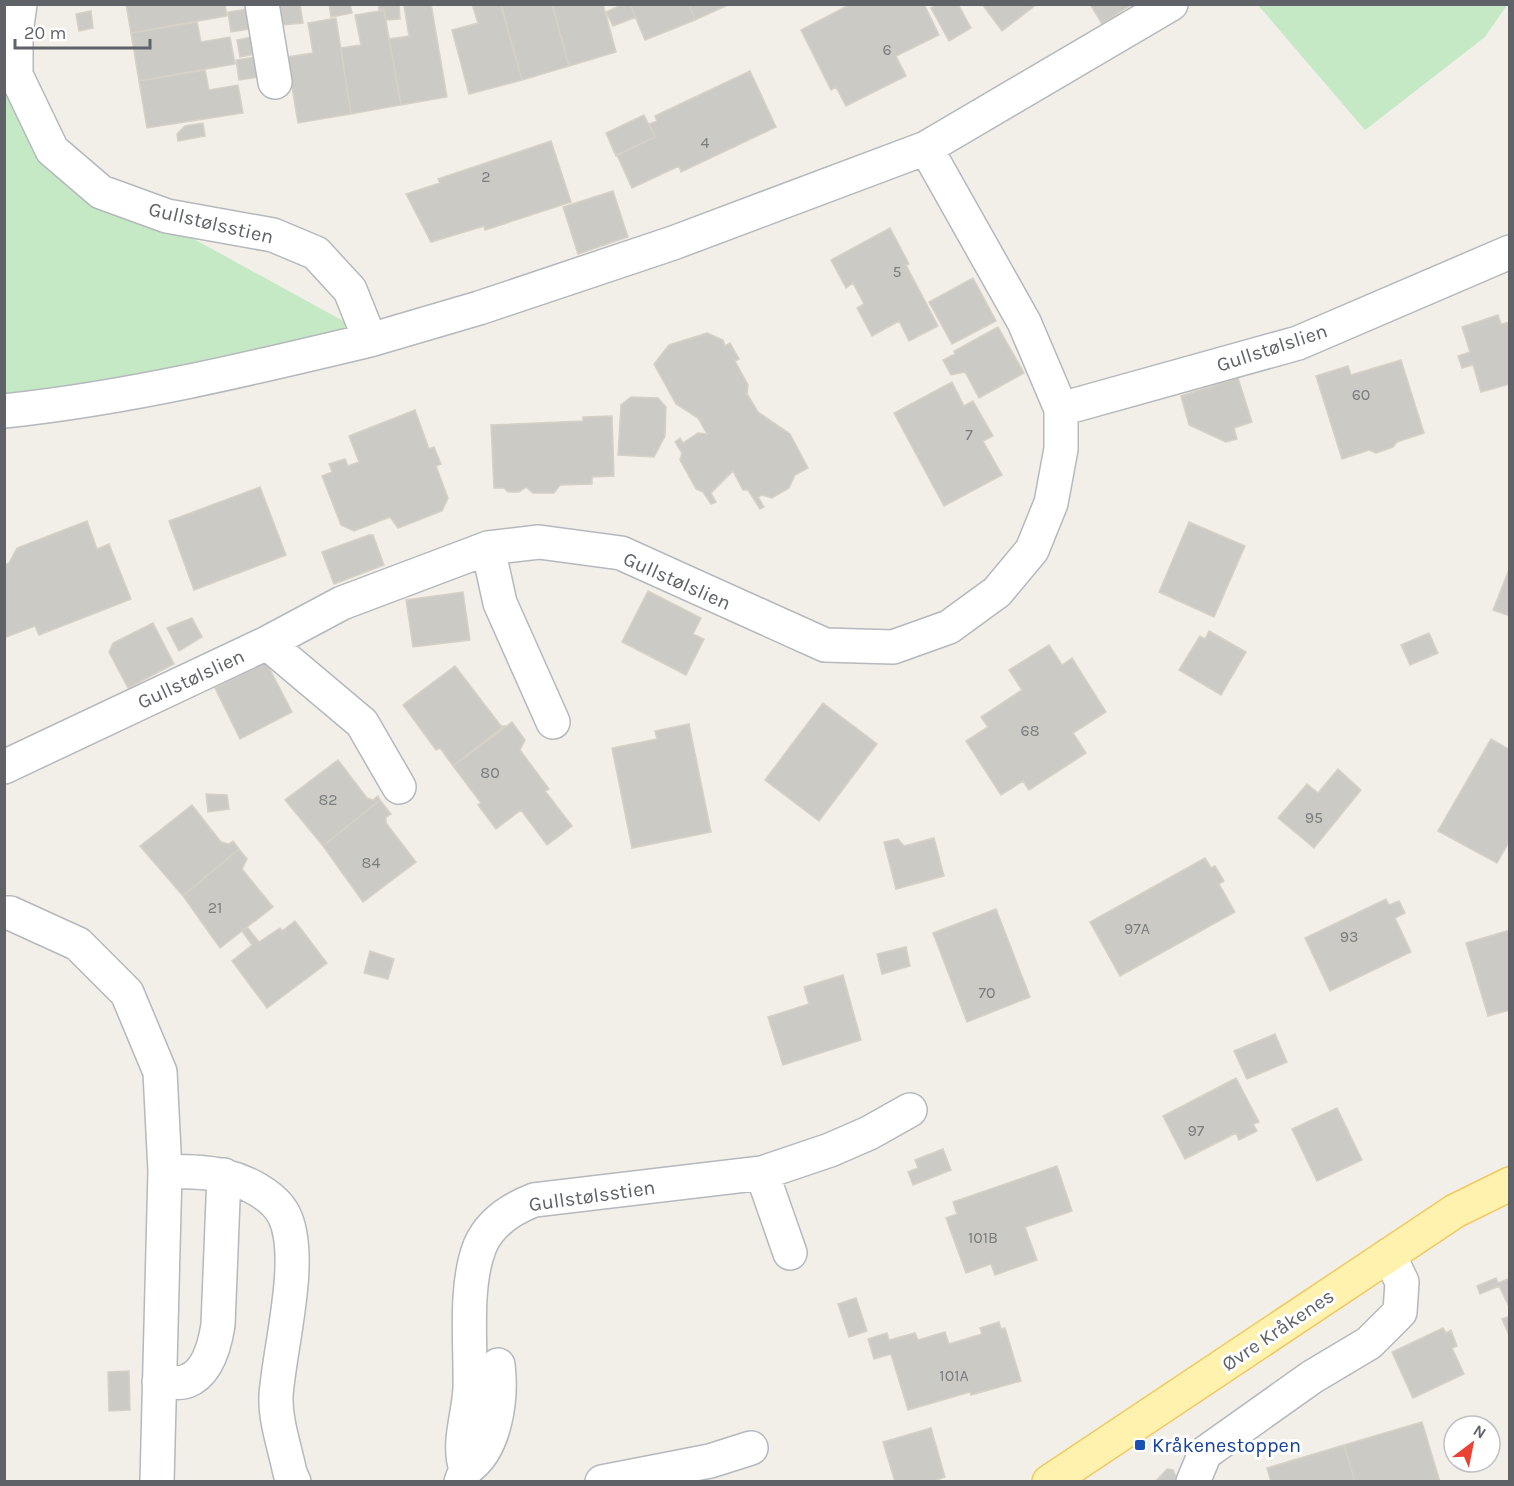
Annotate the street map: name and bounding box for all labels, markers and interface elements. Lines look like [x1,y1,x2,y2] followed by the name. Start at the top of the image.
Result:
[15,12,150,50] scale bar
[24,22,66,44] text: 20 m
[882,40,892,59] house number: 6
[701,133,710,152] house number: 4
[481,167,491,186] house number: 2
[146,197,276,249] street label: Gullstølsstien
[892,262,902,281] house number: 5
[1214,319,1330,377] street label: Gullstølslien
[1352,385,1370,404] house number: 60
[965,425,973,444] house number: 7
[620,547,734,615] street label: Gullstølslien
[134,644,248,714] street label: Gullstølslien
[1021,721,1040,740] house number: 68
[480,763,500,782] house number: 80
[318,790,338,809] house number: 82
[1305,808,1323,827] house number: 95
[362,853,380,872] house number: 84
[208,898,222,917] house number: 21
[1124,919,1150,938] house number: 97A
[1340,927,1358,946] house number: 93
[978,983,996,1002] house number: 70
[1188,1121,1205,1140] house number: 97
[527,1176,657,1216] street label: Gullstølsstien
[968,1228,998,1247] house number: 101B
[1218,1284,1338,1376] street label: Øvre Kråkenes
[939,1366,969,1385] house number: 101A
[1442,1414,1502,1474] north arrow
[1470,1421,1490,1443] text: N
[1152,1434,1301,1457] place label: Kråkenestoppen
[1133,1438,1147,1452] marker: Kråkenestoppen

